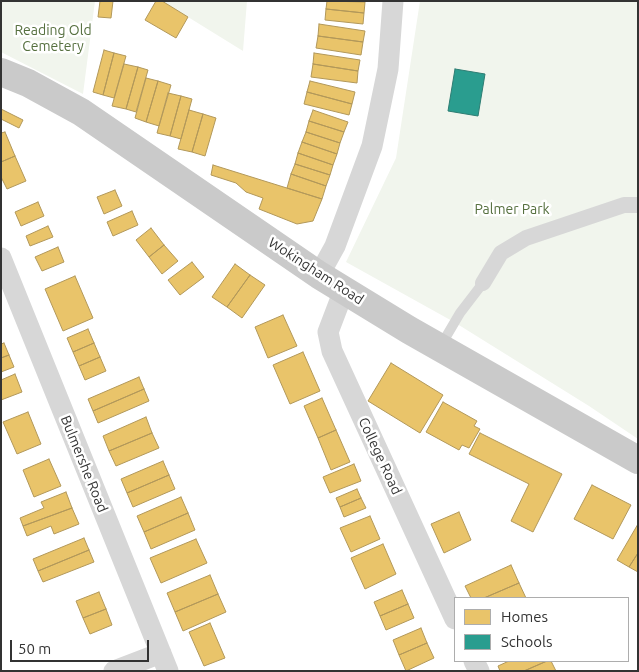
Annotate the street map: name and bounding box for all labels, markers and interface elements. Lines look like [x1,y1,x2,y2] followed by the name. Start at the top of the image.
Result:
[14,22,92,54] park label: Reading Old Cemetery
[474,201,550,217] park label: Palmer Park
[265,234,367,308] street label: Wokingham Road
[57,413,111,515] street label: Bulmershe Road
[355,415,405,497] street label: College Road
[454,597,629,662] legend
[501,608,548,625] text: Homes
[12,630,151,662] scale bar
[501,633,552,650] text: Schools
[18,640,51,657] text: 50 m

